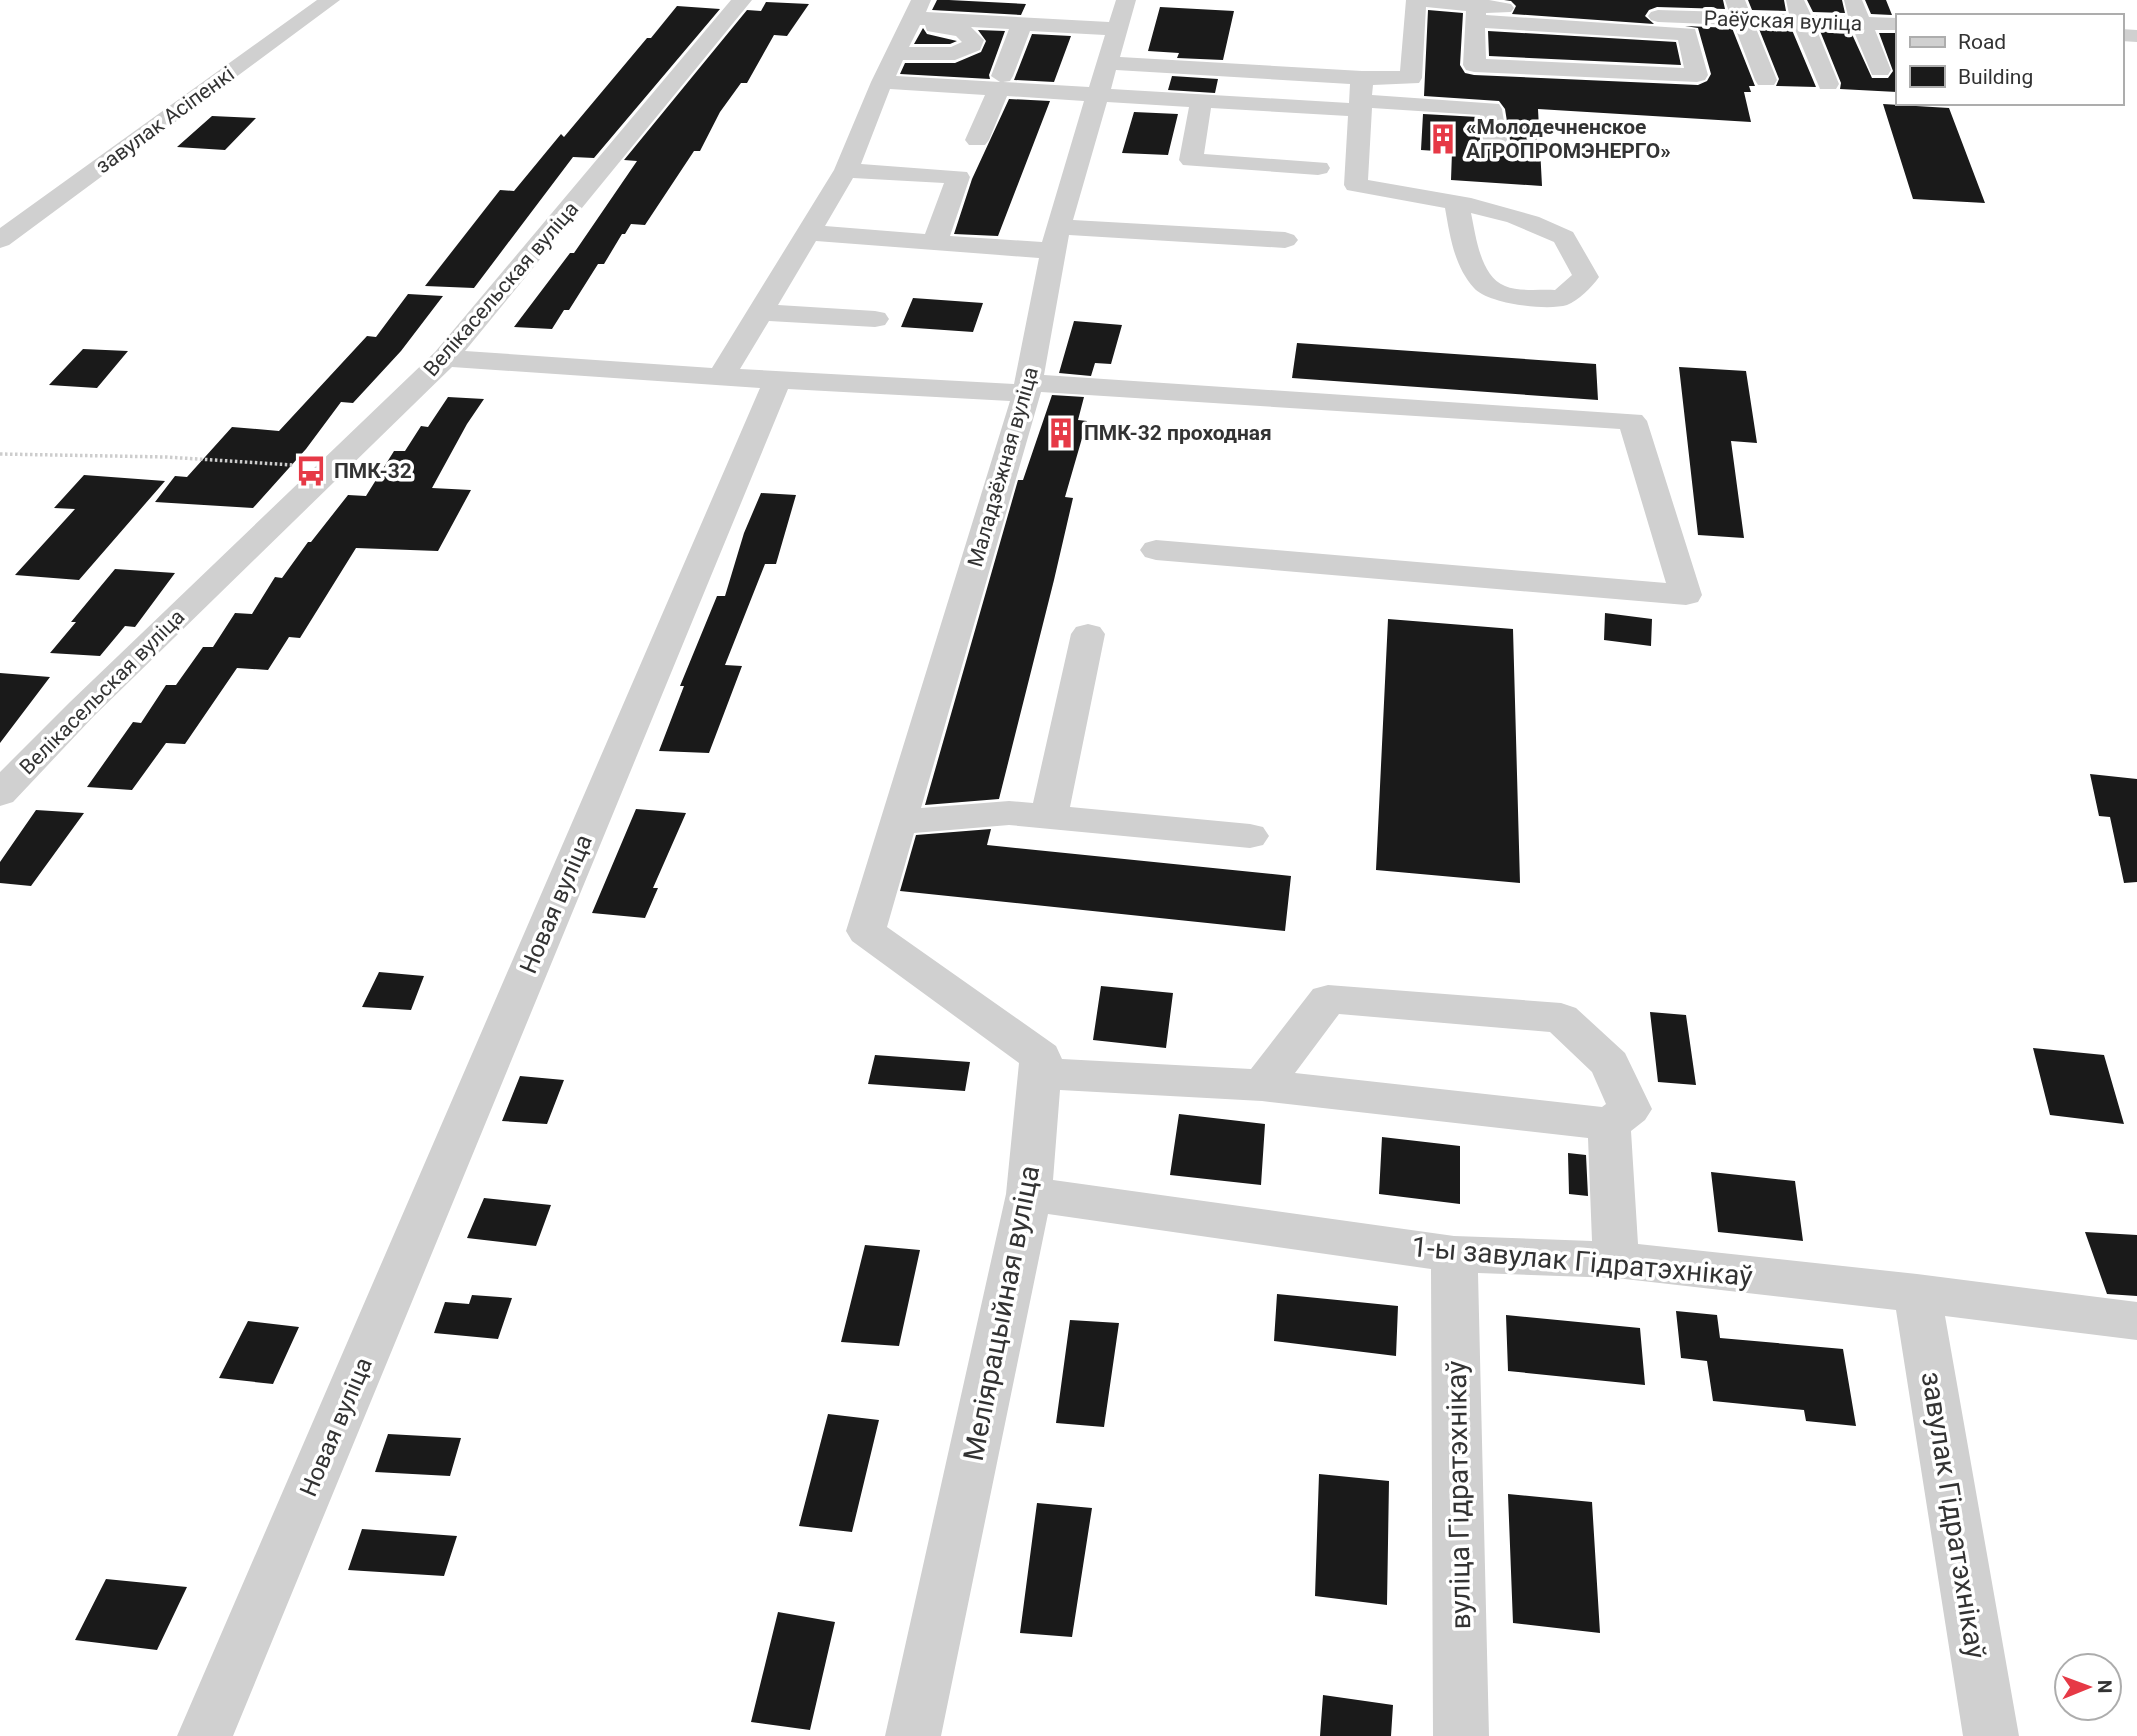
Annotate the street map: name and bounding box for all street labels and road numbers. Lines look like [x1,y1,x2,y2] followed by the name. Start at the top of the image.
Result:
[1703,6,1863,36] street label: Раёўская вуліца
[91,62,239,178] street label: завулак Асіпенкі
[419,197,583,381] street label: Велікасельская вуліца
[963,364,1043,570] street label: Маладзёжная вуліца
[15,605,189,779] street label: Велікасельская вуліца
[514,830,598,978] street label: Новая вуліца
[957,1163,1046,1464] street label: Меліярацыйная вуліца
[1410,1230,1754,1293] street label: 1-ы завулак Гідратэхнікаў
[294,1353,378,1501] street label: Новая вуліца
[1440,1360,1477,1630] street label: вуліца Гідратэхнікаў
[1915,1369,1992,1661] street label: завулак Гідратэхнікаў

